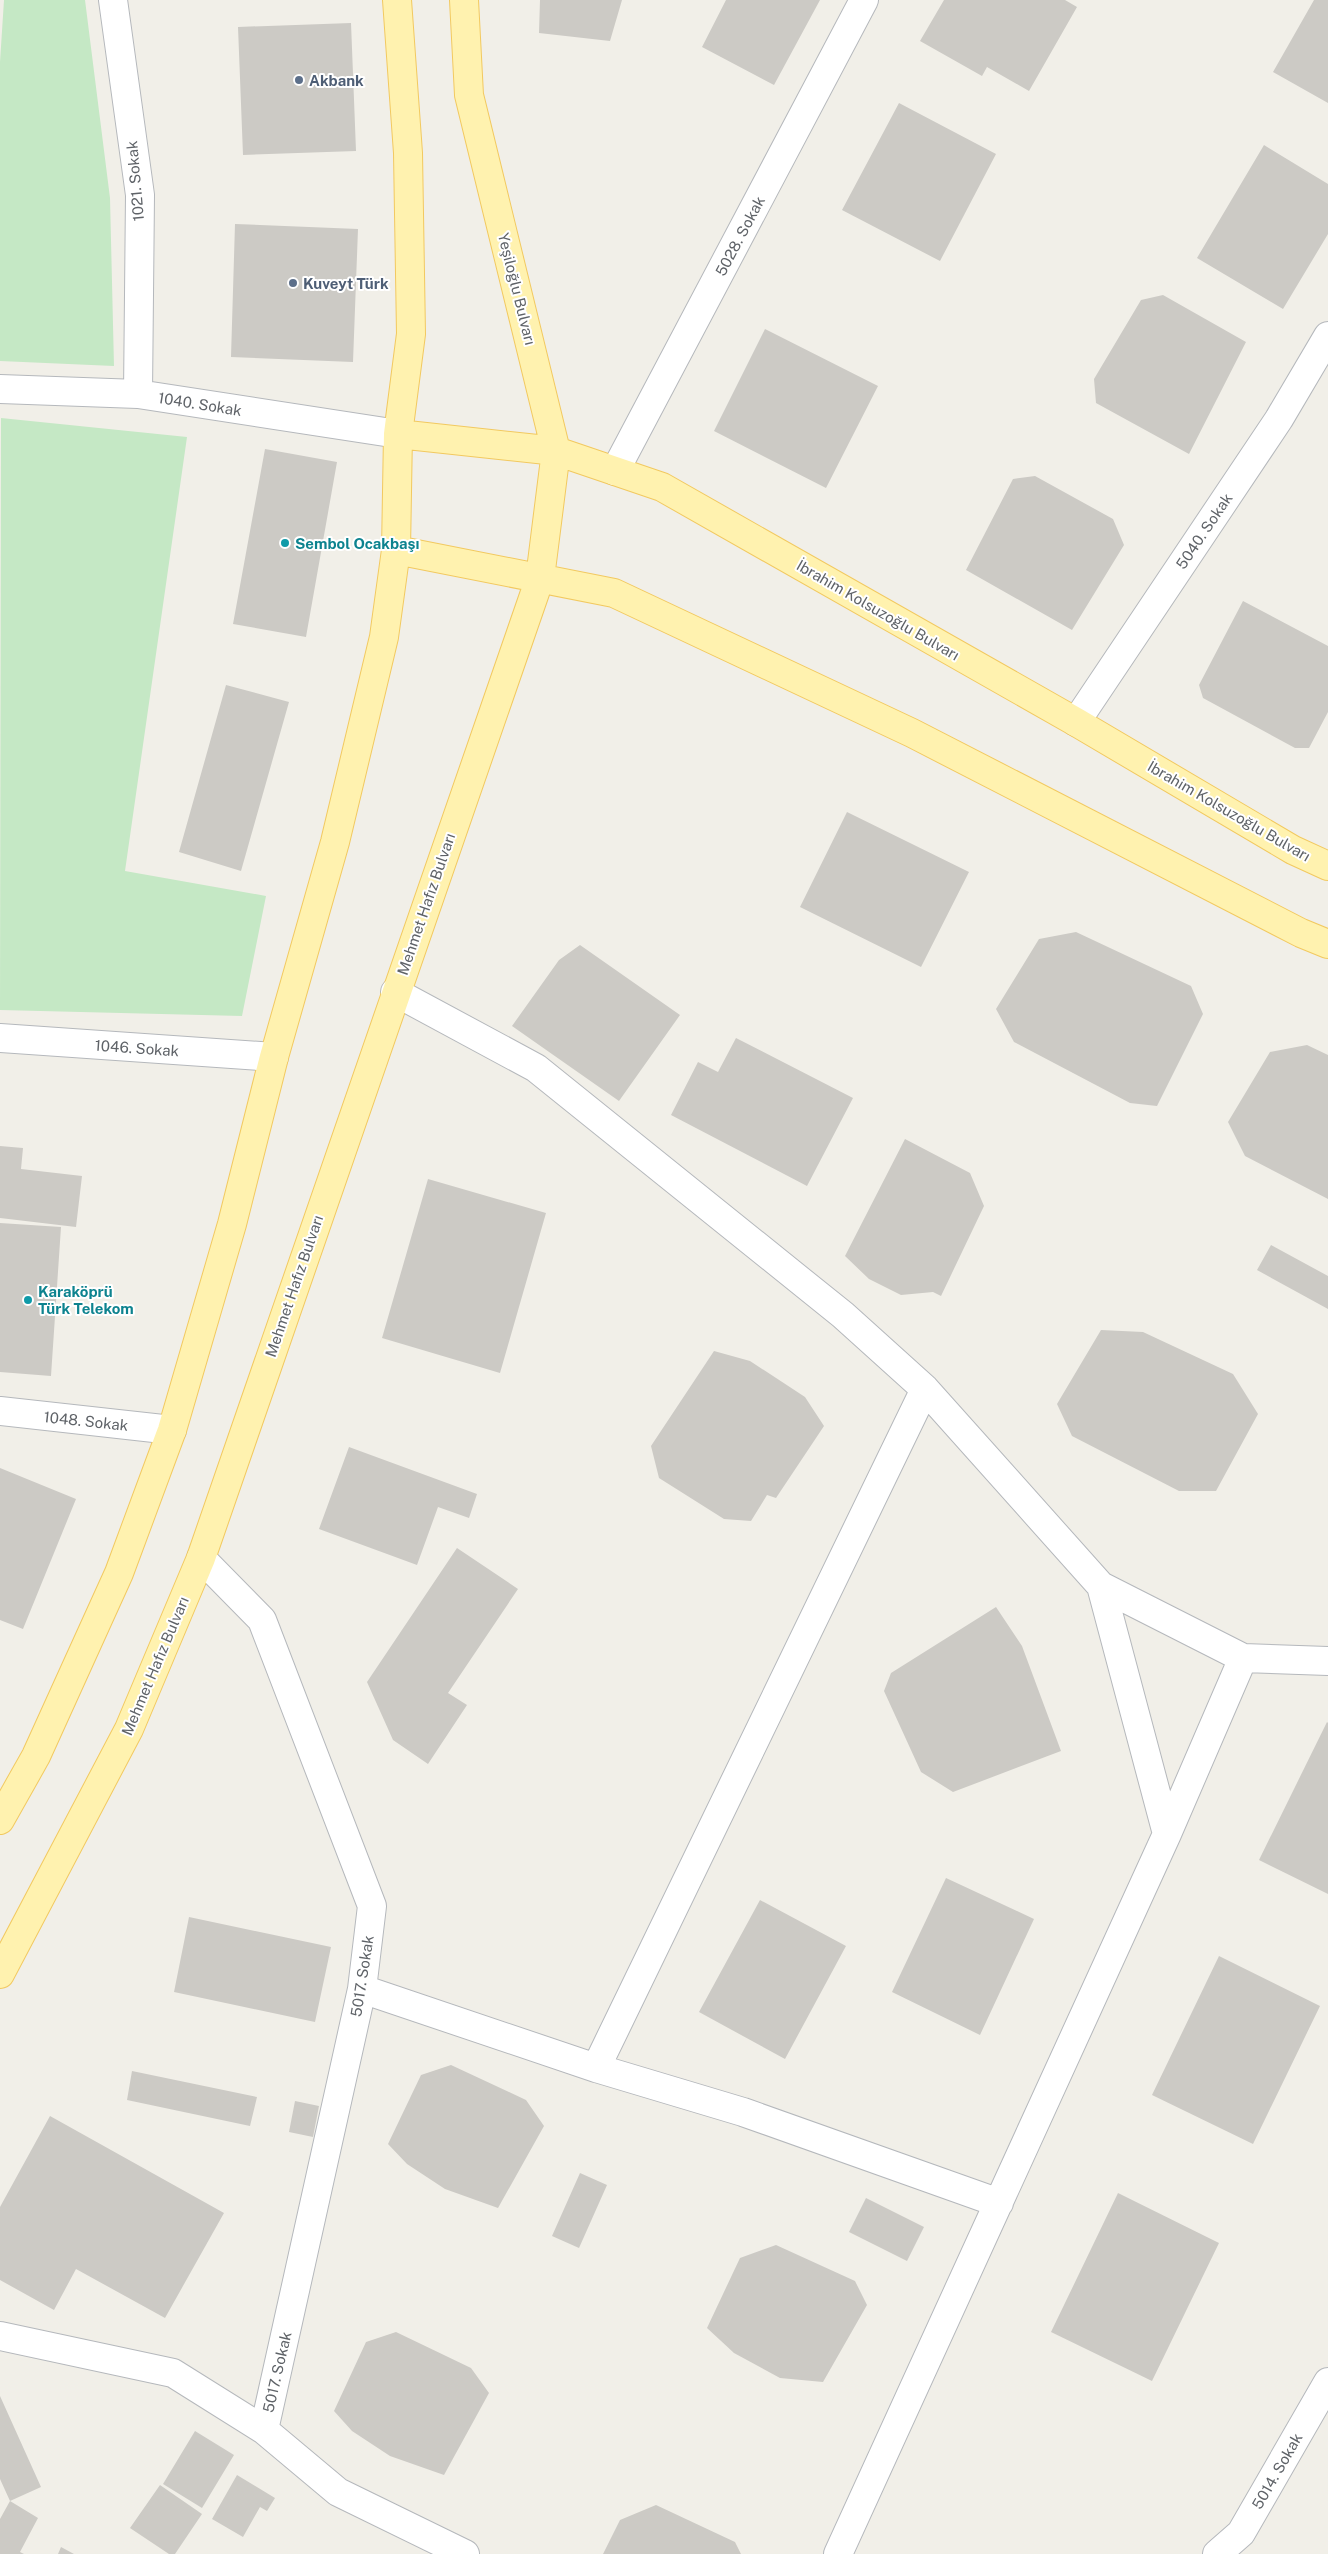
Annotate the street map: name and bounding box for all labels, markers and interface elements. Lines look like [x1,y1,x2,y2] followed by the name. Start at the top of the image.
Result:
[309,72,364,89] place label: Akbank
[293,74,305,86] marker: Akbank
[123,140,147,222] street label: 1021. Sokak
[712,193,768,279] street label: 5028. Sokak
[495,231,539,347] street label: Yeşiloğlu Bulvarı
[303,275,389,292] place label: Kuveyt Türk
[287,277,299,289] marker: Kuveyt Türk
[157,389,243,419] street label: 1040. Sokak
[1172,490,1236,572] street label: 5040. Sokak
[295,535,419,552] place label: Sembol Ocakbaşı
[279,537,291,549] marker: Sembol Ocakbaşı
[794,556,963,664] street label: İbrahim Kolsuzoğlu Bulvarı
[1145,757,1314,865] street label: İbrahim Kolsuzoğlu Bulvarı
[394,831,458,977] street label: Mehmet Hafız Bulvarı
[94,1037,180,1059] street label: 1046. Sokak
[262,1213,326,1359] street label: Mehmet Hafız Bulvarı
[38,1283,134,1317] place label: Karaköprü Türk Telekom
[22,1294,34,1306] marker: Karaköprü Türk Telekom
[43,1408,129,1434] street label: 1048. Sokak
[118,1594,192,1738] street label: Mehmet Hafız Bulvarı
[347,1934,377,2018] street label: 5017. Sokak
[259,2330,295,2414] street label: 5017. Sokak
[1248,2430,1306,2512] street label: 5014. Sokak

